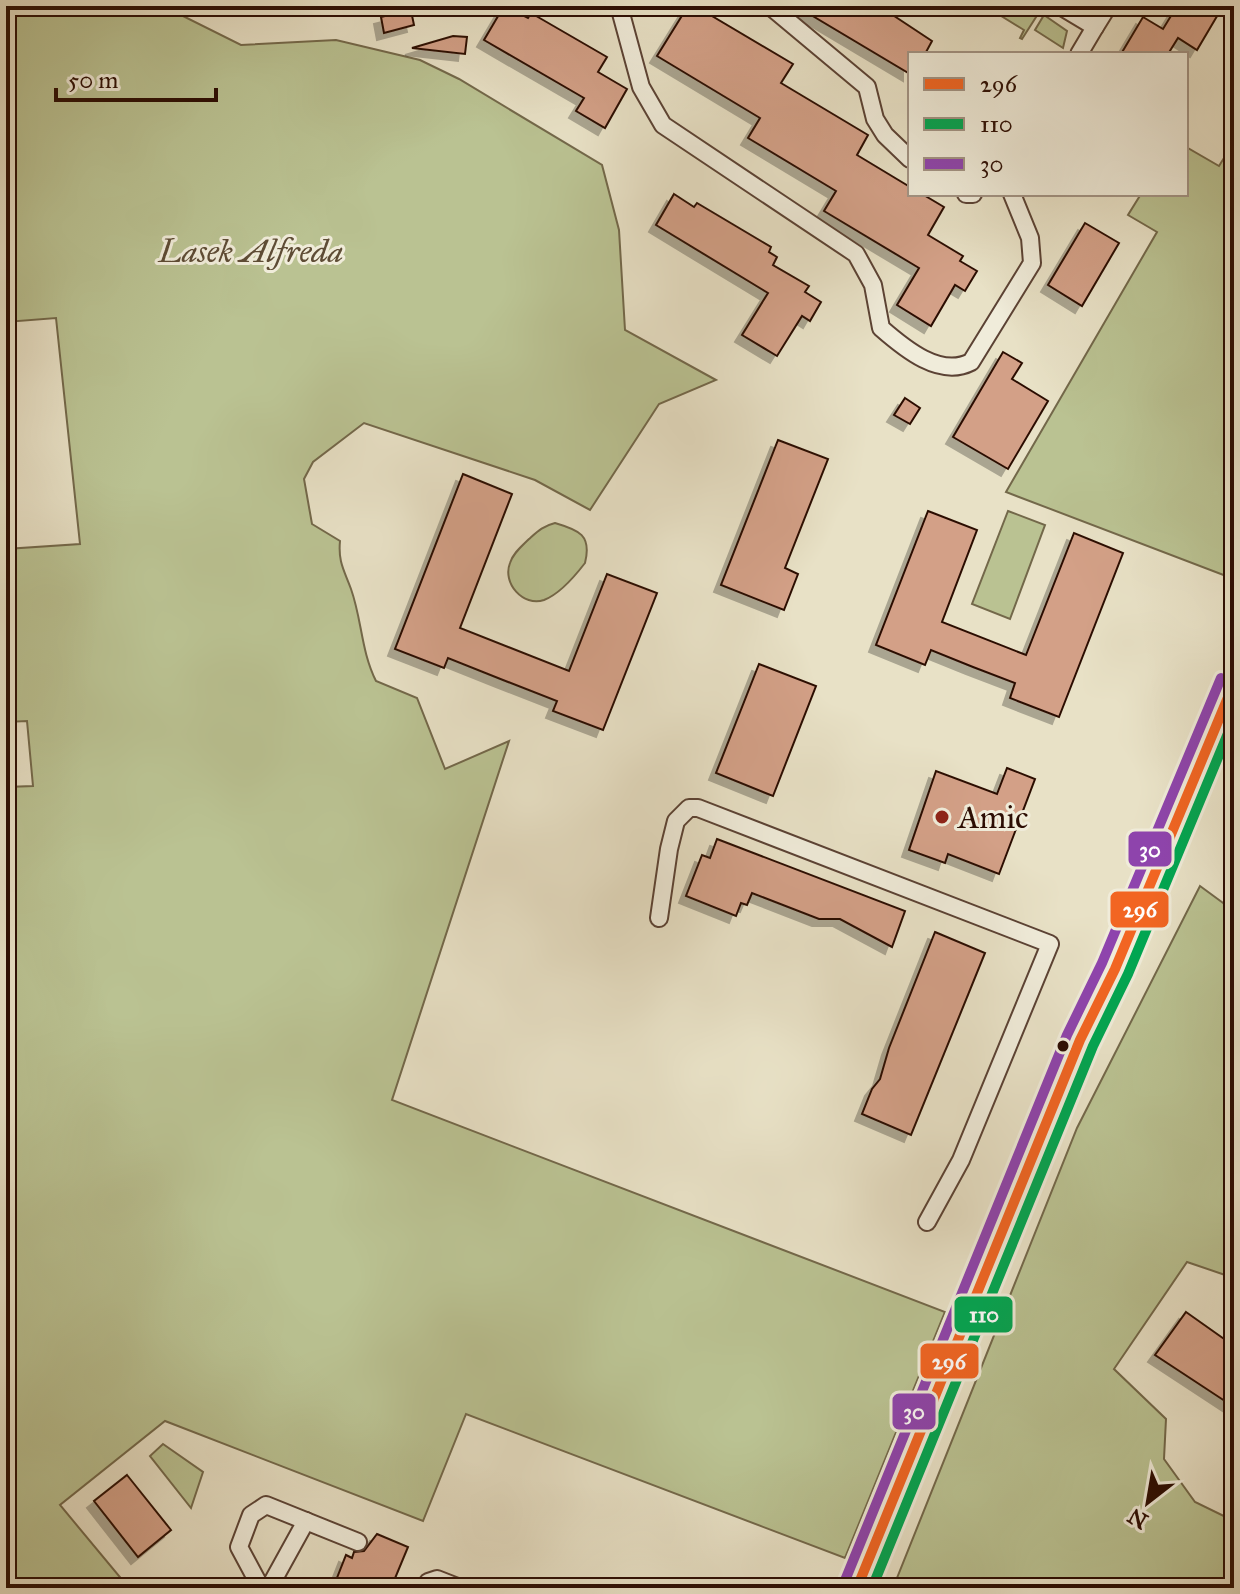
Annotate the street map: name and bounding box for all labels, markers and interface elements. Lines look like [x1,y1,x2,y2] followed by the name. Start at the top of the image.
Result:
[56,52,216,102] scale bar
[908,52,1188,196] legend
[68,65,118,95] text: 50 m
[980,69,1018,99] text: 296
[980,109,1013,139] text: 110
[980,149,1004,179] text: 30
[157,232,343,271] park label: Lasek Alfreda
[956,798,1029,837] place label: Amic
[933,808,951,826] marker: Amic
[1127,830,1173,868] line badge: 30
[1139,836,1161,863] text: 30
[1109,890,1170,929] line badge: 296
[1123,896,1159,923] text: 296
[1055,1038,1071,1054] unlabelled marker
[953,1295,1014,1334] line badge: 110
[969,1301,999,1328] text: 110
[919,1342,980,1380] line badge: 296
[932,1348,968,1375] text: 296
[891,1392,937,1431] line badge: 30
[903,1398,925,1425] text: 30
[1108,1462,1188,1542] north arrow
[1123,1502,1153,1535] text: N

